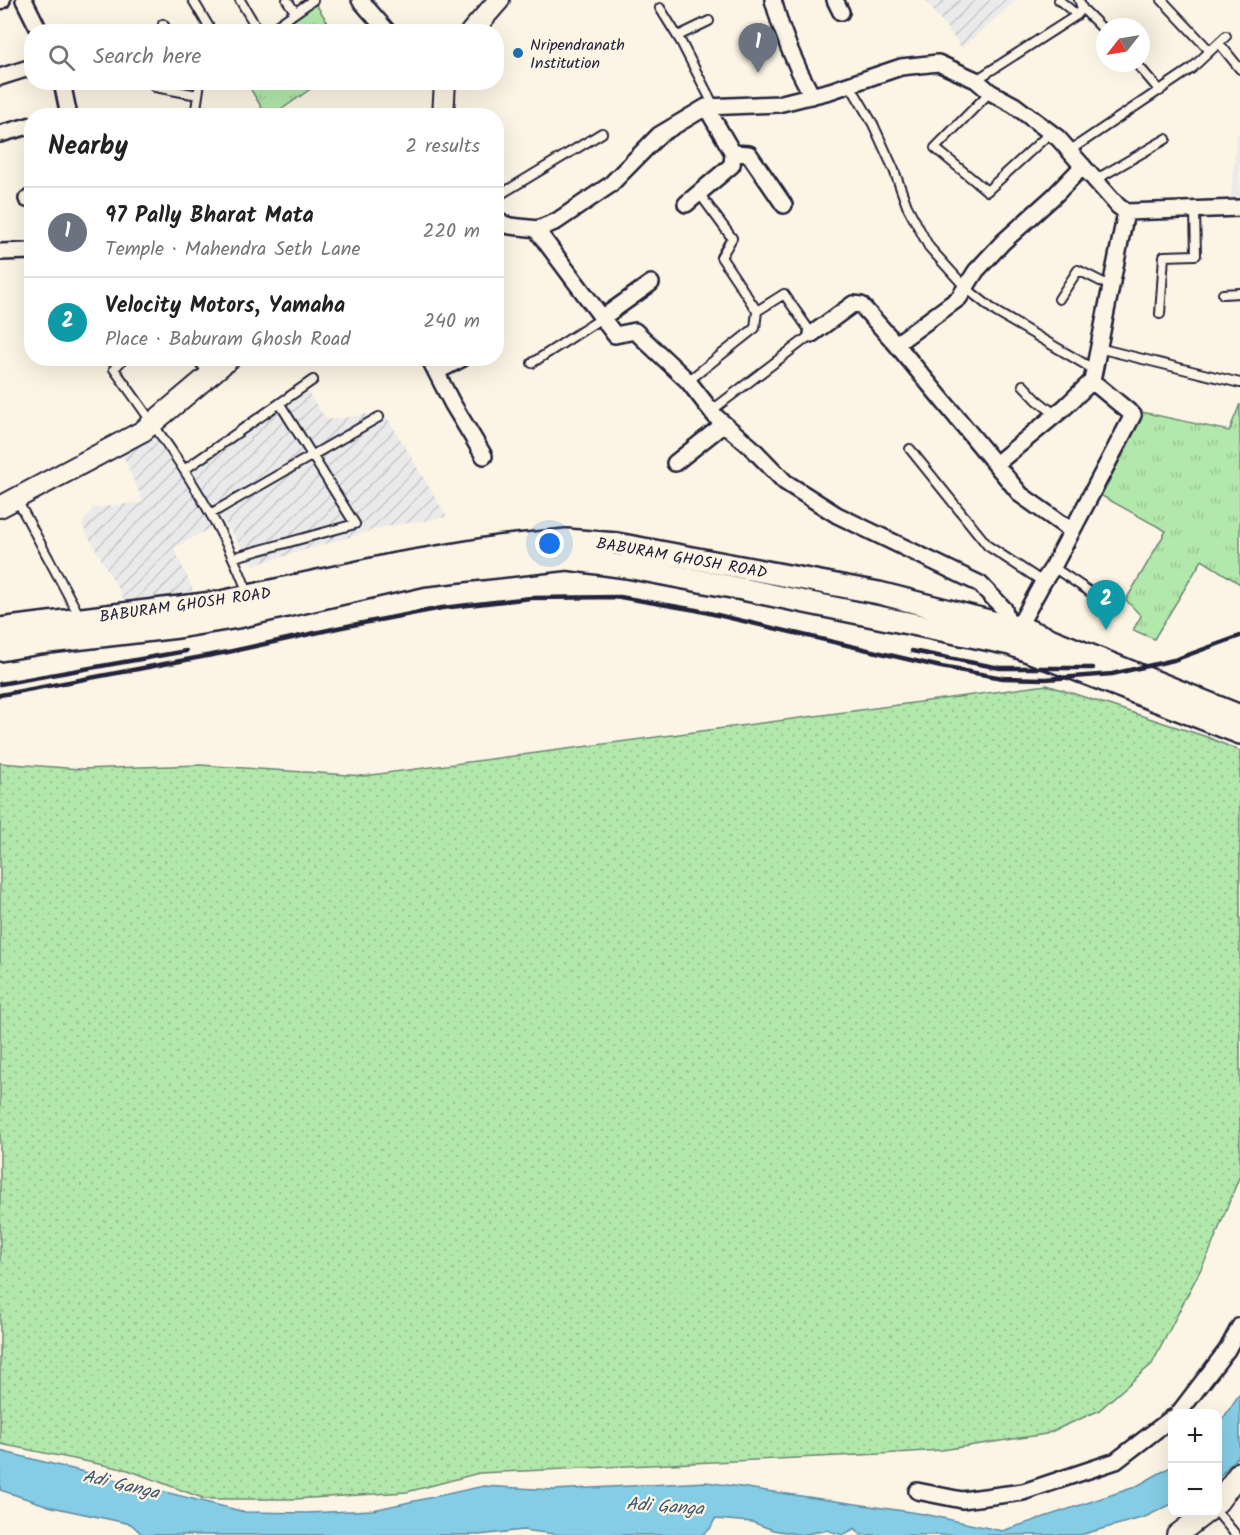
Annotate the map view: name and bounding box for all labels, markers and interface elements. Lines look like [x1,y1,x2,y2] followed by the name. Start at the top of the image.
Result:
[1096,18,1150,72] north arrow
[738,23,777,73] pin: 1
[24,24,504,90] search box
[530,33,625,76] place label: Nripendranath Institution
[93,40,201,75] text: Search here
[45,41,78,74] icon: search
[511,46,525,60] marker: Nripendranath Institution
[48,126,128,168] text: Nearby
[405,131,480,163] text: 2 results
[105,199,314,234] text: 97 Pally Bharat Mata
[64,216,71,248] text: 1
[423,216,480,248] text: 220 m
[105,234,360,266] text: Temple · Mahendra Seth Lane
[105,289,345,324] text: Velocity Motors, Yamaha
[62,306,73,338] text: 2
[423,306,480,338] text: 240 m
[105,324,350,356] text: Place · Baburam Ghosh Road
[535,529,564,558] your location
[594,531,769,586] street label: BABURAM GHOSH ROAD
[1086,580,1126,630] pin: 2
[98,581,273,630] street label: BABURAM GHOSH ROAD
[1168,1409,1222,1517] map controls
[1168,1409,1222,1463] button: +
[80,1463,163,1509] water label: Adi Ganga
[1168,1463,1222,1517] button: −
[625,1490,706,1525] water label: Adi Ganga

